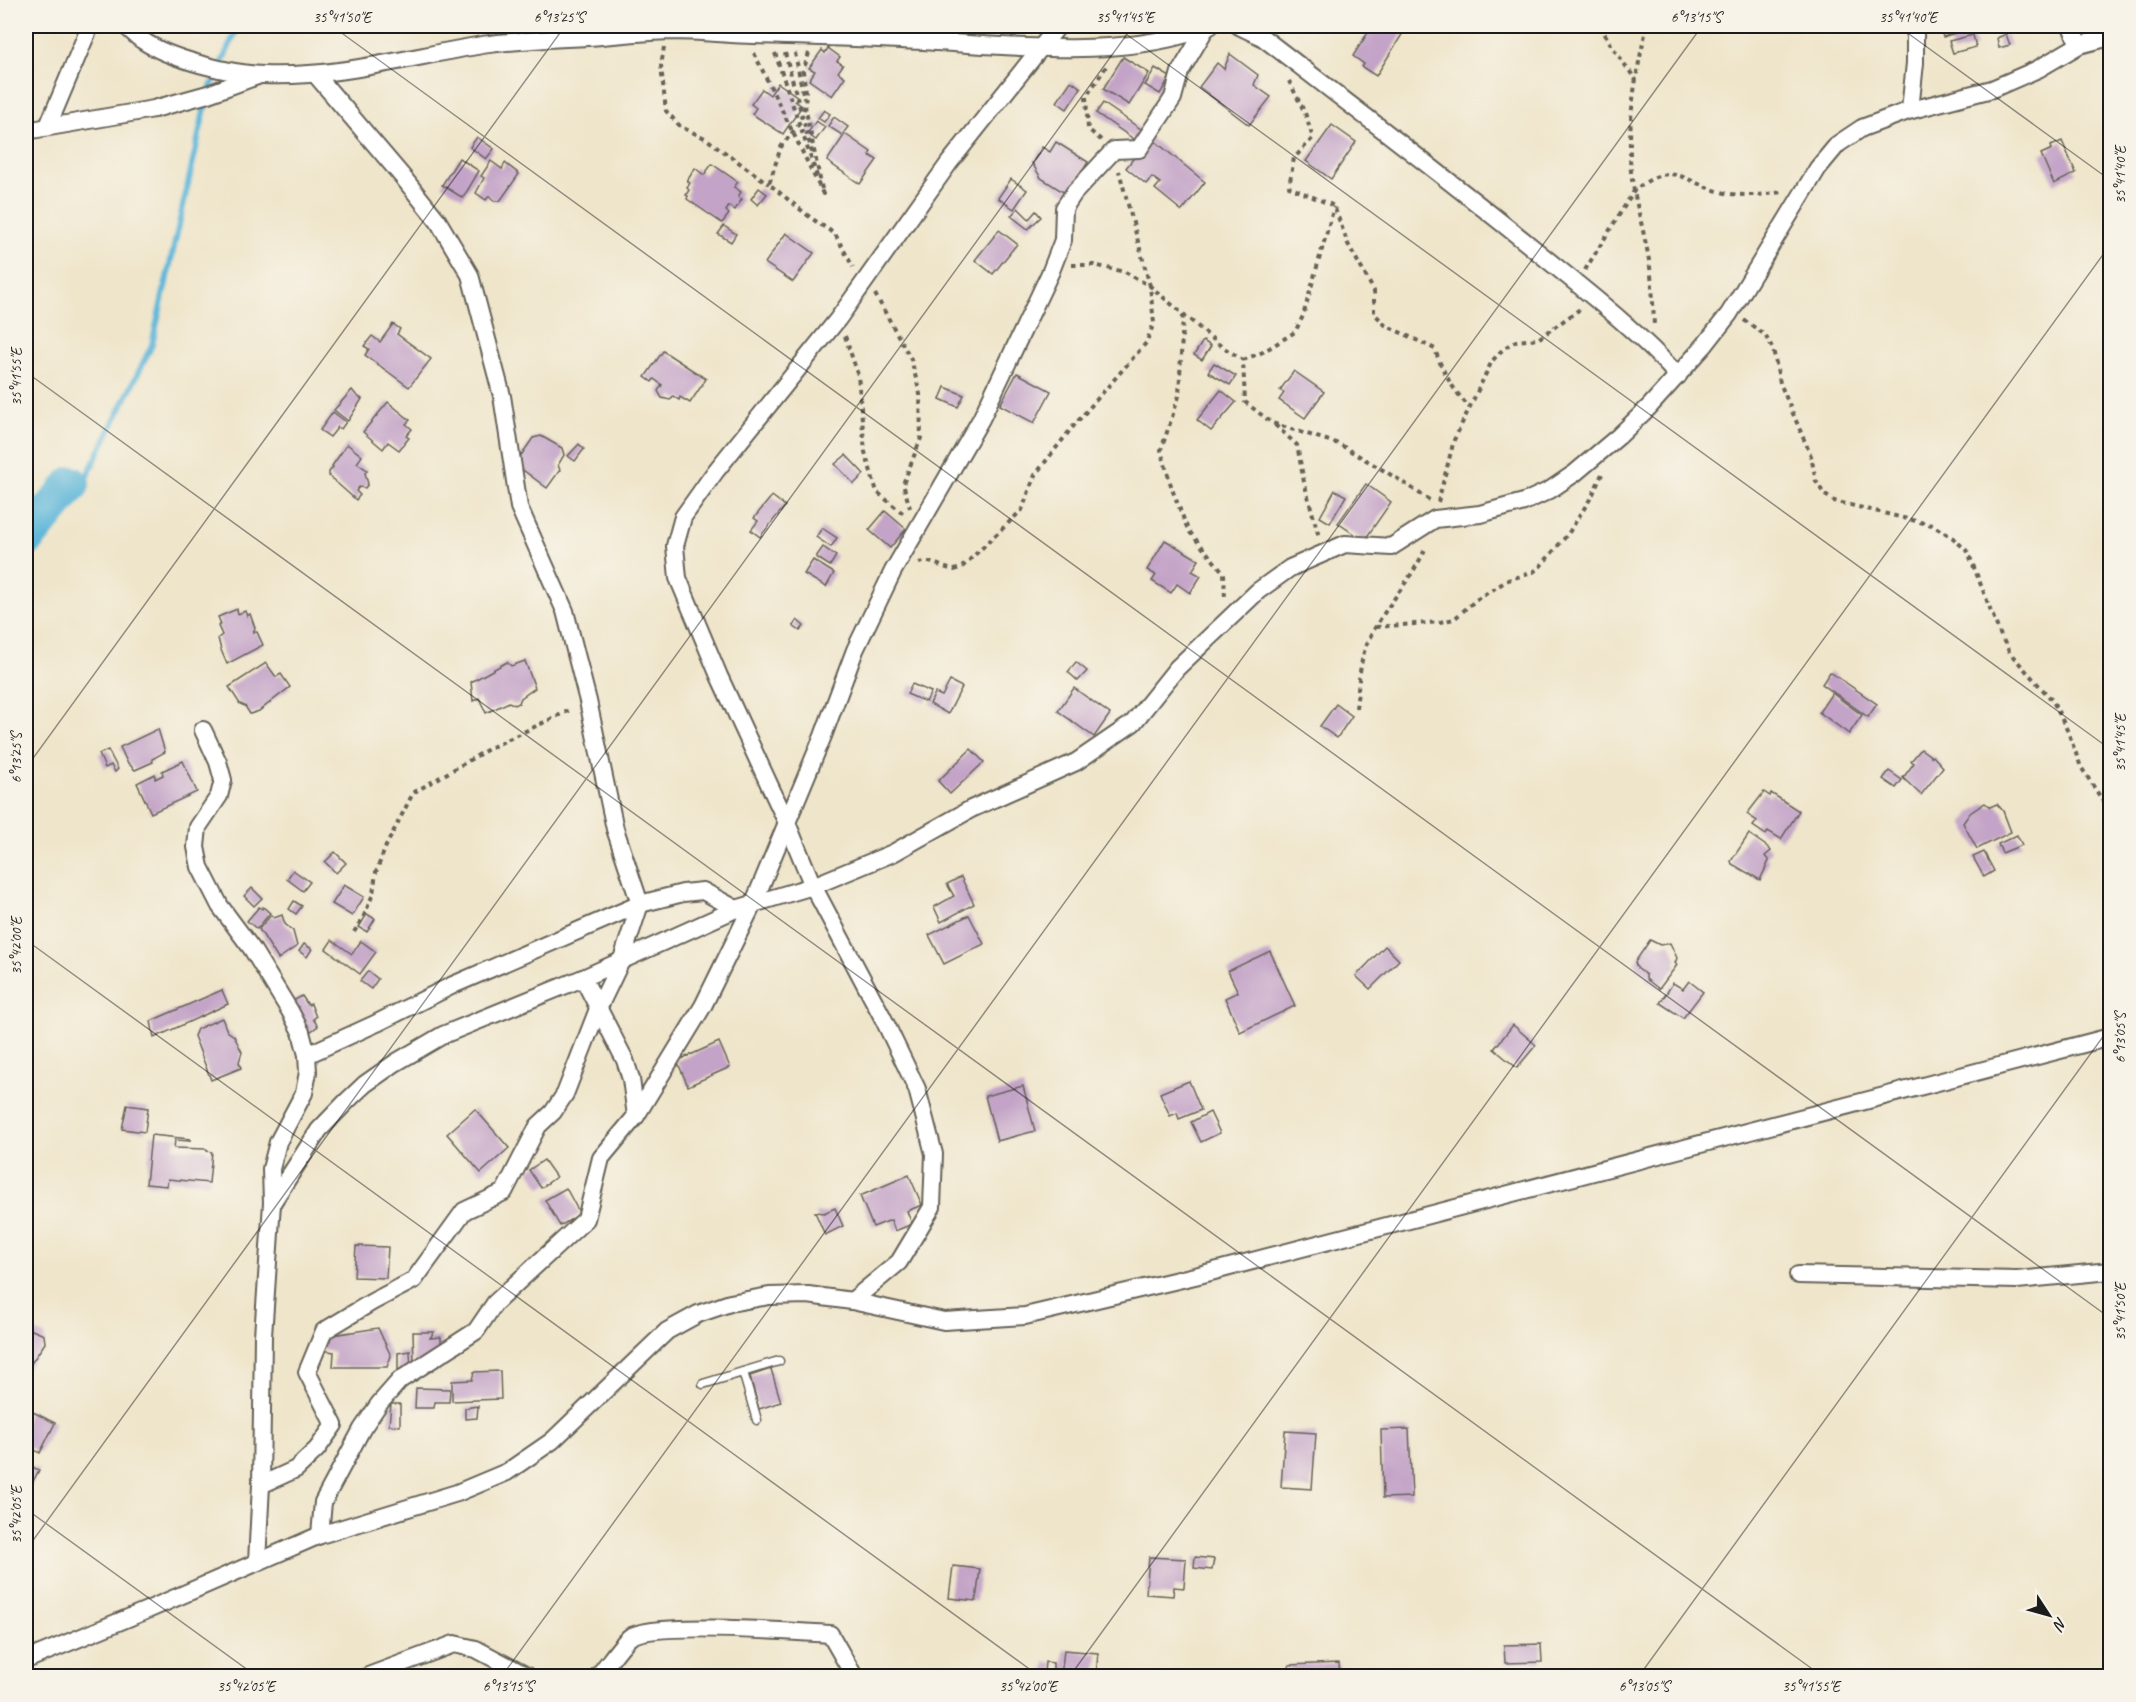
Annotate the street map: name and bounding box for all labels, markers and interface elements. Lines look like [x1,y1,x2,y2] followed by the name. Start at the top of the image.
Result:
[313,8,373,27] text: 35°41'50"E
[534,8,587,27] text: 6°13'25"S
[1096,8,1156,27] text: 35°41'45"E
[1671,8,1724,27] text: 6°13'15"S
[1879,8,1939,27] text: 35°41'40"E
[2111,144,2130,204] text: 35°41'40"E
[7,346,26,406] text: 35°41'55"E
[2111,712,2130,772] text: 35°41'45"E
[7,730,26,783] text: 6°13'25"S
[7,915,26,975] text: 35°42'00"E
[2111,1010,2130,1063] text: 6°13'05"S
[2111,1281,2130,1341] text: 35°41'50"E
[7,1484,26,1544] text: 35°42'05"E
[2019,1585,2079,1645] north arrow
[2048,1613,2071,1636] text: N
[217,1677,277,1696] text: 35°42'05"E
[483,1677,536,1696] text: 6°13'15"S
[999,1677,1059,1696] text: 35°42'00"E
[1619,1677,1672,1696] text: 6°13'05"S
[1782,1677,1842,1696] text: 35°41'55"E

